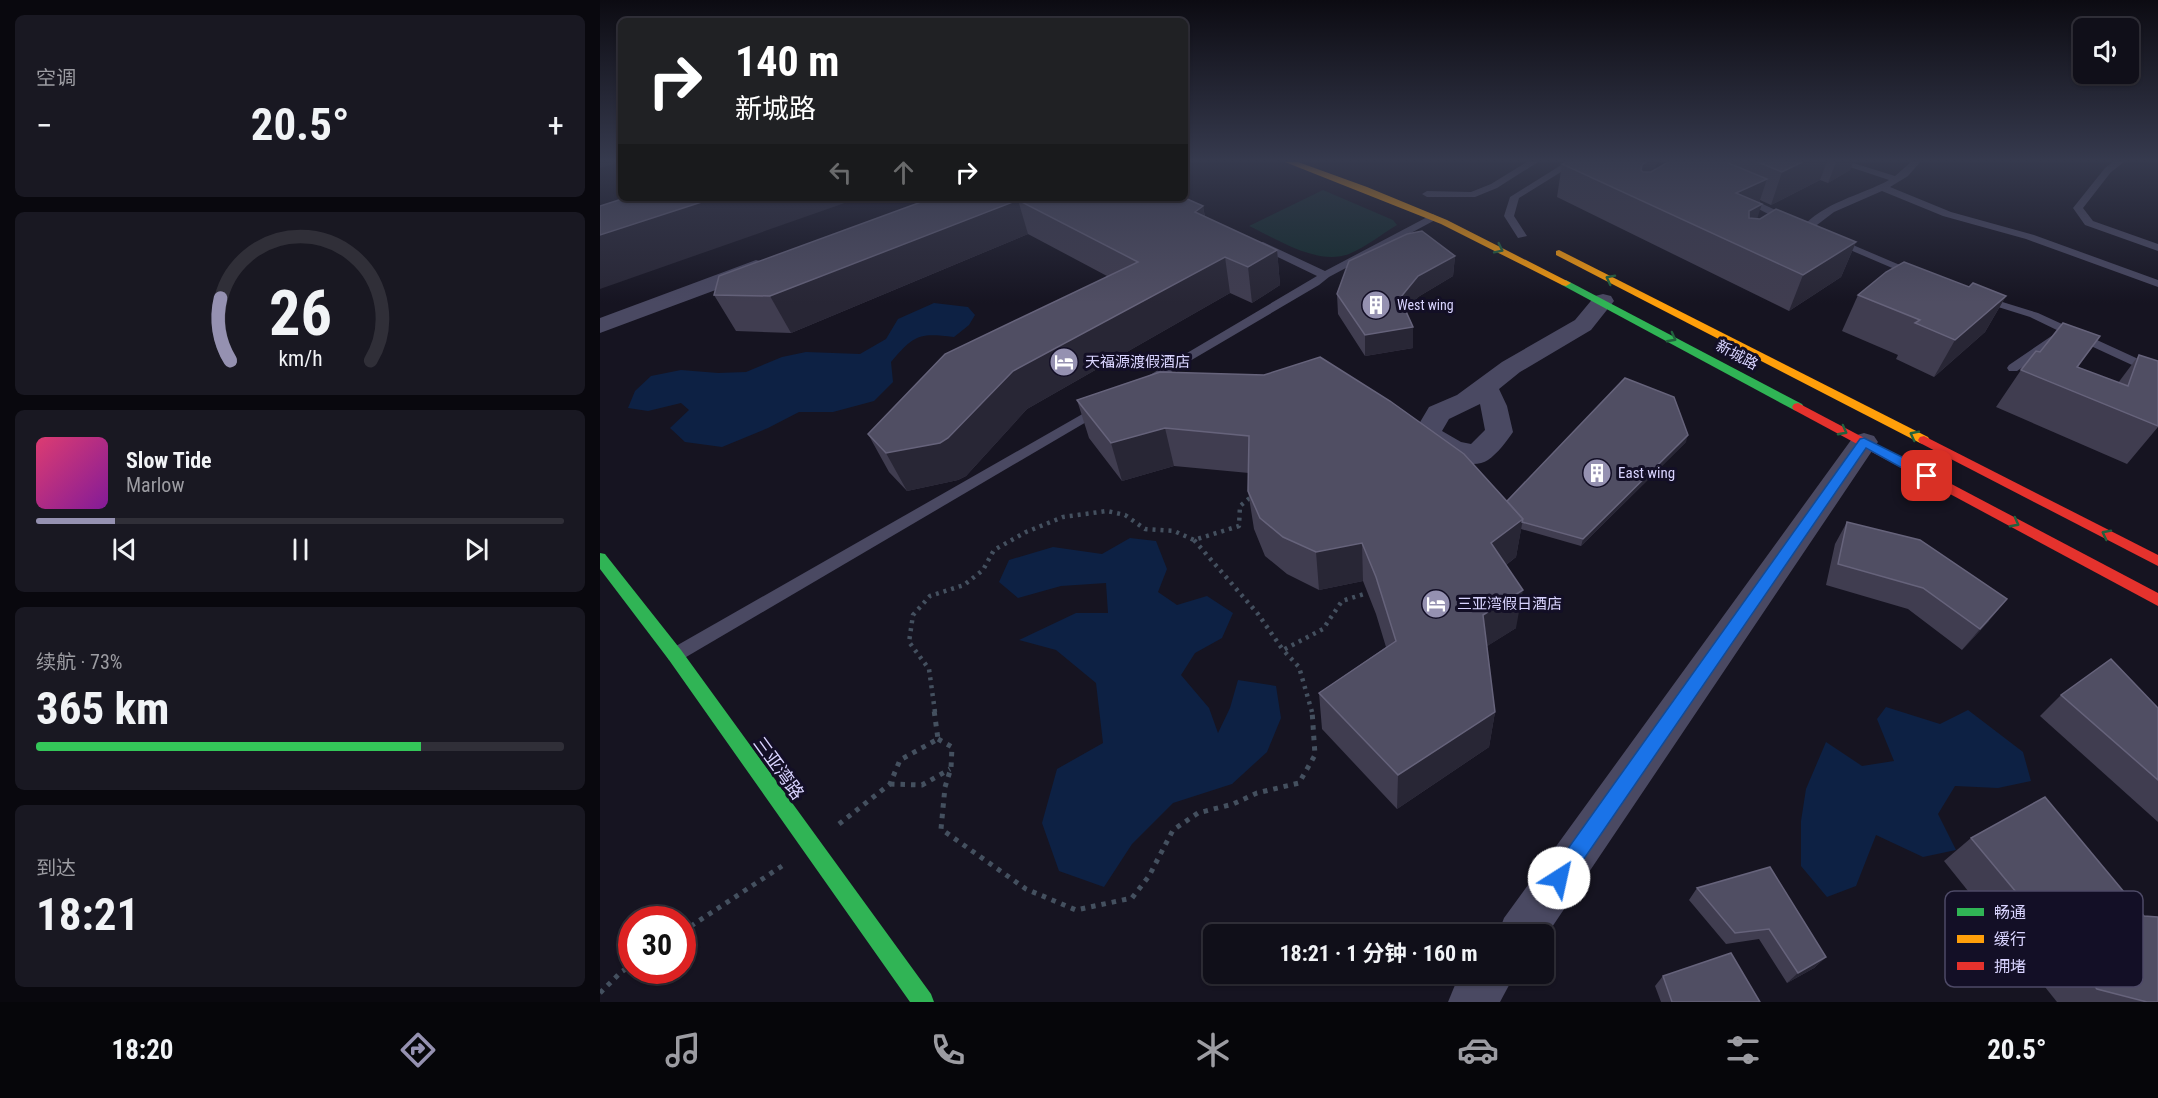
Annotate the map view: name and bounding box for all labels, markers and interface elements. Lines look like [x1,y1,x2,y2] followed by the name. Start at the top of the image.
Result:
[2073,18,2139,84] map controls
[2073,18,2139,84] button: sound
[735,37,840,86] text: 140 m
[636,42,714,120] icon: right
[36,66,76,90] text: 空调
[735,93,816,125] text: 新城路
[251,98,349,151] text: 20.5°
[36,106,53,145] text: −
[548,106,564,145] text: +
[824,156,857,189] icon: left
[887,156,920,189] icon: ahead
[950,156,983,189] icon: right
[1492,241,1503,253] one-way arrow
[1605,274,1616,286] one-way arrow
[268,277,332,350] text: 26
[1360,289,1392,321] building icon: West wing
[1397,297,1454,313] place label: West wing
[1666,331,1676,342] one-way arrow
[1713,336,1761,374] street label: 新城路
[278,346,322,371] text: km/h
[1048,346,1080,378] hotel icon: 天福源渡假酒店
[1085,353,1190,371] place label: 天福源渡假酒店
[1837,424,1848,435] one-way arrow
[1910,431,1920,442] one-way arrow
[126,448,212,473] text: Slow Tide
[1901,450,1952,501] pin
[1581,457,1613,489] building icon: East wing
[1910,459,1943,492] icon: arrive
[1618,464,1675,482] place label: East wing
[126,473,184,497] text: Marlow
[2009,516,2019,527] one-way arrow
[2102,530,2112,541] one-way arrow
[108,533,141,566] icon: previous
[284,533,317,566] icon: pause
[460,533,493,566] icon: next
[1420,588,1452,620] hotel icon: 三亚湾假日酒店
[1457,595,1562,613] place label: 三亚湾假日酒店
[36,650,122,674] text: 续航 · 73%
[36,682,169,735] text: 365 km
[749,733,809,803] street label: 三亚湾路
[1527,846,1591,910] position arrow
[36,856,76,880] text: 到达
[36,888,139,941] text: 18:21
[1945,891,2143,987] legend
[1994,903,2026,922] text: 畅通
[618,906,696,984] speed limit sign: 30
[1994,930,2026,949] text: 缓行
[1279,941,1478,966] text: 18:21 · 1 分钟 · 160 m
[1994,957,2026,976] text: 拥堵
[397,1029,439,1071] icon: directions
[662,1029,704,1071] icon: music
[927,1029,969,1071] icon: phone
[1192,1029,1234,1071] icon: climate
[1457,1029,1499,1071] icon: car
[1722,1029,1764,1071] icon: filters
[112,1034,174,1066] text: 18:20
[1987,1034,2046,1066] text: 20.5°

